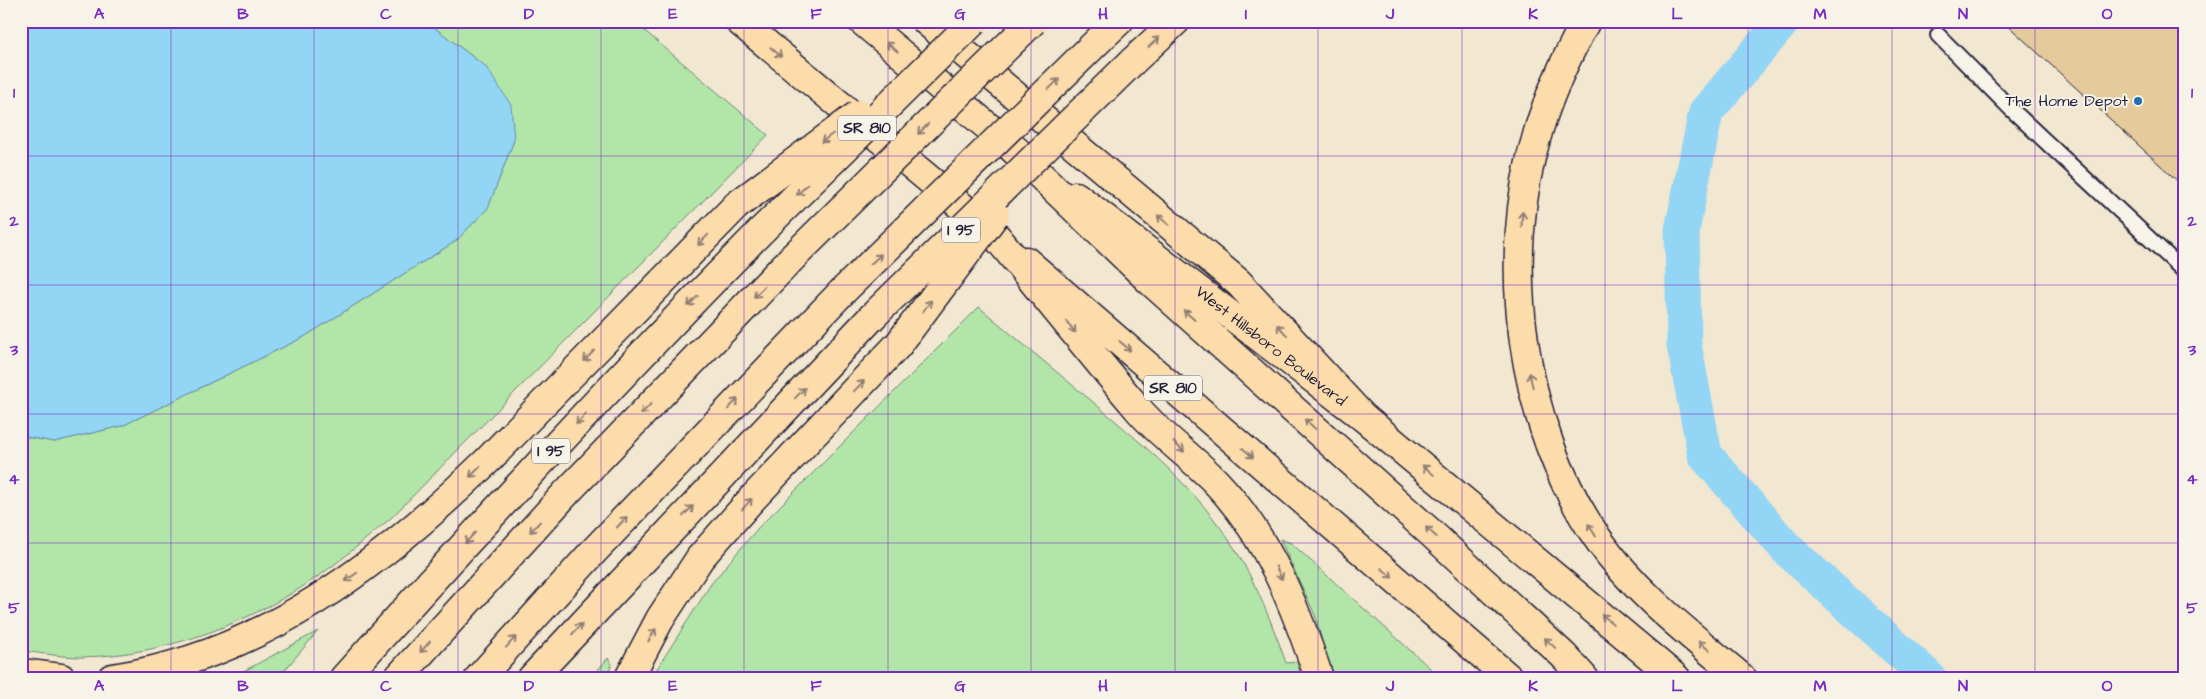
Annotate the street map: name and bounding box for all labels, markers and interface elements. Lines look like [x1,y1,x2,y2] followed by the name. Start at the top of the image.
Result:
[94,3,105,25] text: A
[237,3,249,25] text: B
[380,3,392,25] text: C
[524,3,535,25] text: D
[668,3,678,25] text: E
[810,3,822,25] text: F
[954,3,966,25] text: G
[1098,3,1108,25] text: H
[1245,3,1247,25] text: I
[1385,3,1395,25] text: J
[1528,3,1538,25] text: K
[1671,3,1683,25] text: L
[1813,3,1827,25] text: M
[1958,3,1968,25] text: N
[2102,3,2113,25] text: O
[1148,36,1160,48] one-way arrow
[886,42,899,53] one-way arrow
[769,47,782,58] one-way arrow
[1048,78,1061,90] one-way arrow
[13,82,16,104] text: 1
[2191,82,2194,104] text: 1
[2005,90,2129,112] place label: The Home Depot
[2132,95,2144,107] marker: The Home Depot
[838,116,896,140] road number: SR 810
[917,123,929,135] one-way arrow
[820,133,834,143] one-way arrow
[796,184,809,196] one-way arrow
[8,210,19,232] text: 2
[2186,210,2197,232] text: 2
[1518,211,1527,227] one-way arrow
[1157,214,1170,226] one-way arrow
[942,218,980,242] road number: I 95
[696,234,709,246] one-way arrow
[870,253,882,265] one-way arrow
[1191,281,1351,411] street label: West Hillsboro Boulevard
[753,285,765,298] one-way arrow
[687,295,699,307] one-way arrow
[922,300,933,313] one-way arrow
[1182,310,1195,321] one-way arrow
[1065,320,1076,333] one-way arrow
[1276,324,1288,336] one-way arrow
[9,339,19,361] text: 3
[2187,339,2197,361] text: 3
[1118,341,1131,352] one-way arrow
[583,350,595,363] one-way arrow
[1526,373,1535,389] one-way arrow
[1144,376,1202,400] road number: SR 810
[853,380,865,392] one-way arrow
[794,387,806,399] one-way arrow
[727,398,739,411] one-way arrow
[640,402,652,415] one-way arrow
[575,413,587,426] one-way arrow
[1303,418,1316,430] one-way arrow
[532,438,570,464] road number: I 95
[1173,441,1186,453] one-way arrow
[1241,447,1254,458] one-way arrow
[1422,465,1435,476] one-way arrow
[469,466,481,478] one-way arrow
[9,468,20,490] text: 4
[2187,468,2198,490] text: 4
[741,497,753,510] one-way arrow
[682,504,694,517] one-way arrow
[616,516,628,529] one-way arrow
[529,521,541,533] one-way arrow
[1587,523,1597,537] one-way arrow
[1424,527,1437,538] one-way arrow
[464,532,476,545] one-way arrow
[1274,566,1284,581] one-way arrow
[1380,567,1393,578] one-way arrow
[344,572,358,582] one-way arrow
[8,597,20,619] text: 5
[2186,597,2198,619] text: 5
[1600,614,1613,625] one-way arrow
[571,623,582,636] one-way arrow
[647,628,657,642] one-way arrow
[506,635,517,648] one-way arrow
[1544,637,1557,649] one-way arrow
[1698,640,1711,652] one-way arrow
[420,641,431,654] one-way arrow
[94,675,105,697] text: A
[237,675,249,697] text: B
[380,675,392,697] text: C
[524,675,535,697] text: D
[668,675,678,697] text: E
[810,675,822,697] text: F
[954,675,966,697] text: G
[1098,675,1108,697] text: H
[1245,675,1247,697] text: I
[1385,675,1395,697] text: J
[1528,675,1538,697] text: K
[1671,675,1683,697] text: L
[1813,675,1827,697] text: M
[1958,675,1968,697] text: N
[2102,675,2113,697] text: O

